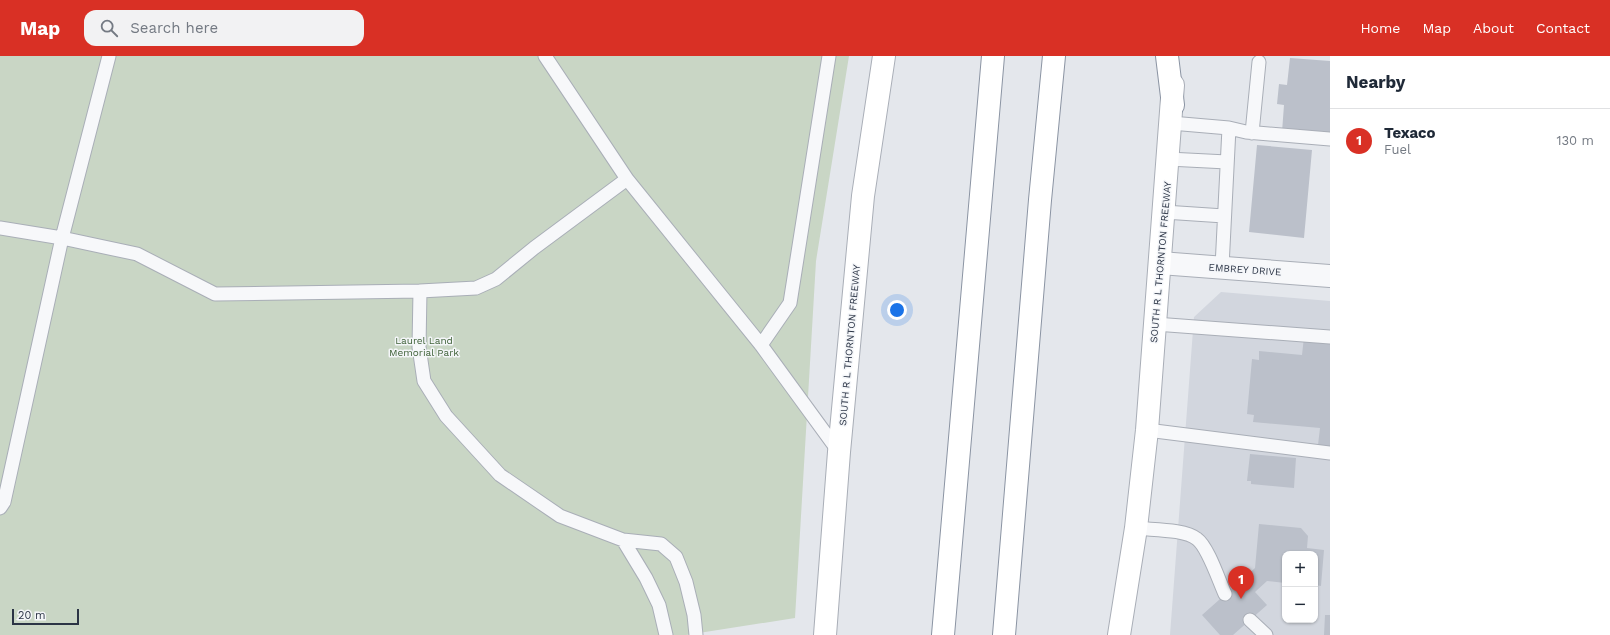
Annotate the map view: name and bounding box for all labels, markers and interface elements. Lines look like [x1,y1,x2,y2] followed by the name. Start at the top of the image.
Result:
[84,10,364,46] search box
[20,17,60,40] text: Map
[98,17,120,39] icon: search
[130,19,218,37] text: Search here
[1360,20,1400,36] text: Home
[1422,20,1451,36] text: Map
[1473,20,1514,36] text: About
[1536,20,1590,36] text: Contact
[1346,72,1405,92] text: Nearby
[1384,124,1436,142] text: Texaco
[1356,133,1362,148] text: 1
[1556,133,1594,148] text: 130 m
[1384,142,1411,157] text: Fuel
[1148,181,1173,343] street label: SOUTH R L THORNTON FREEWAY
[1208,261,1282,278] street label: EMBREY DRIVE
[837,264,862,426] street label: SOUTH R L THORNTON FREEWAY
[887,300,907,320] your location
[389,335,459,358] park label: Laurel Land Memorial Park
[1282,551,1318,623] map controls
[1282,551,1318,587] button: +
[1228,566,1254,599] pin: 1
[1282,587,1318,623] button: −
[12,607,79,626] scale bar
[18,609,46,622] text: 20 m

